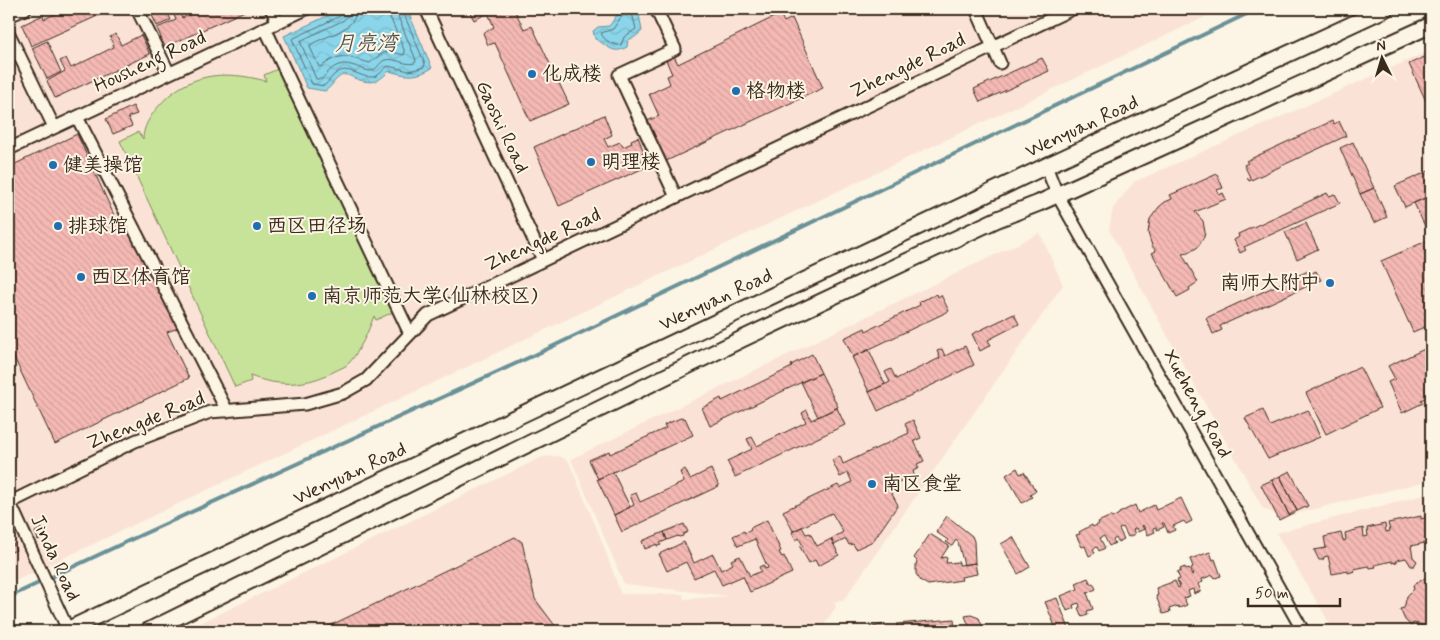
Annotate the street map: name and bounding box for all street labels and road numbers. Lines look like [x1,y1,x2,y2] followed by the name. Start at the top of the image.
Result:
[89,24,211,102] street label: Housheng Road
[846,26,970,106] street label: Zhengde Road
[469,76,535,178] street label: Gaoshi Road
[1021,89,1143,165] street label: Wenyuan Road
[481,201,605,279] street label: Zhengde Road
[655,262,777,338] street label: Wenyuan Road
[1156,345,1238,463] street label: Xueheng Road
[83,385,209,457] street label: Zhengde Road
[289,436,411,512] street label: Wenyuan Road
[23,510,87,606] street label: Jinda Road

